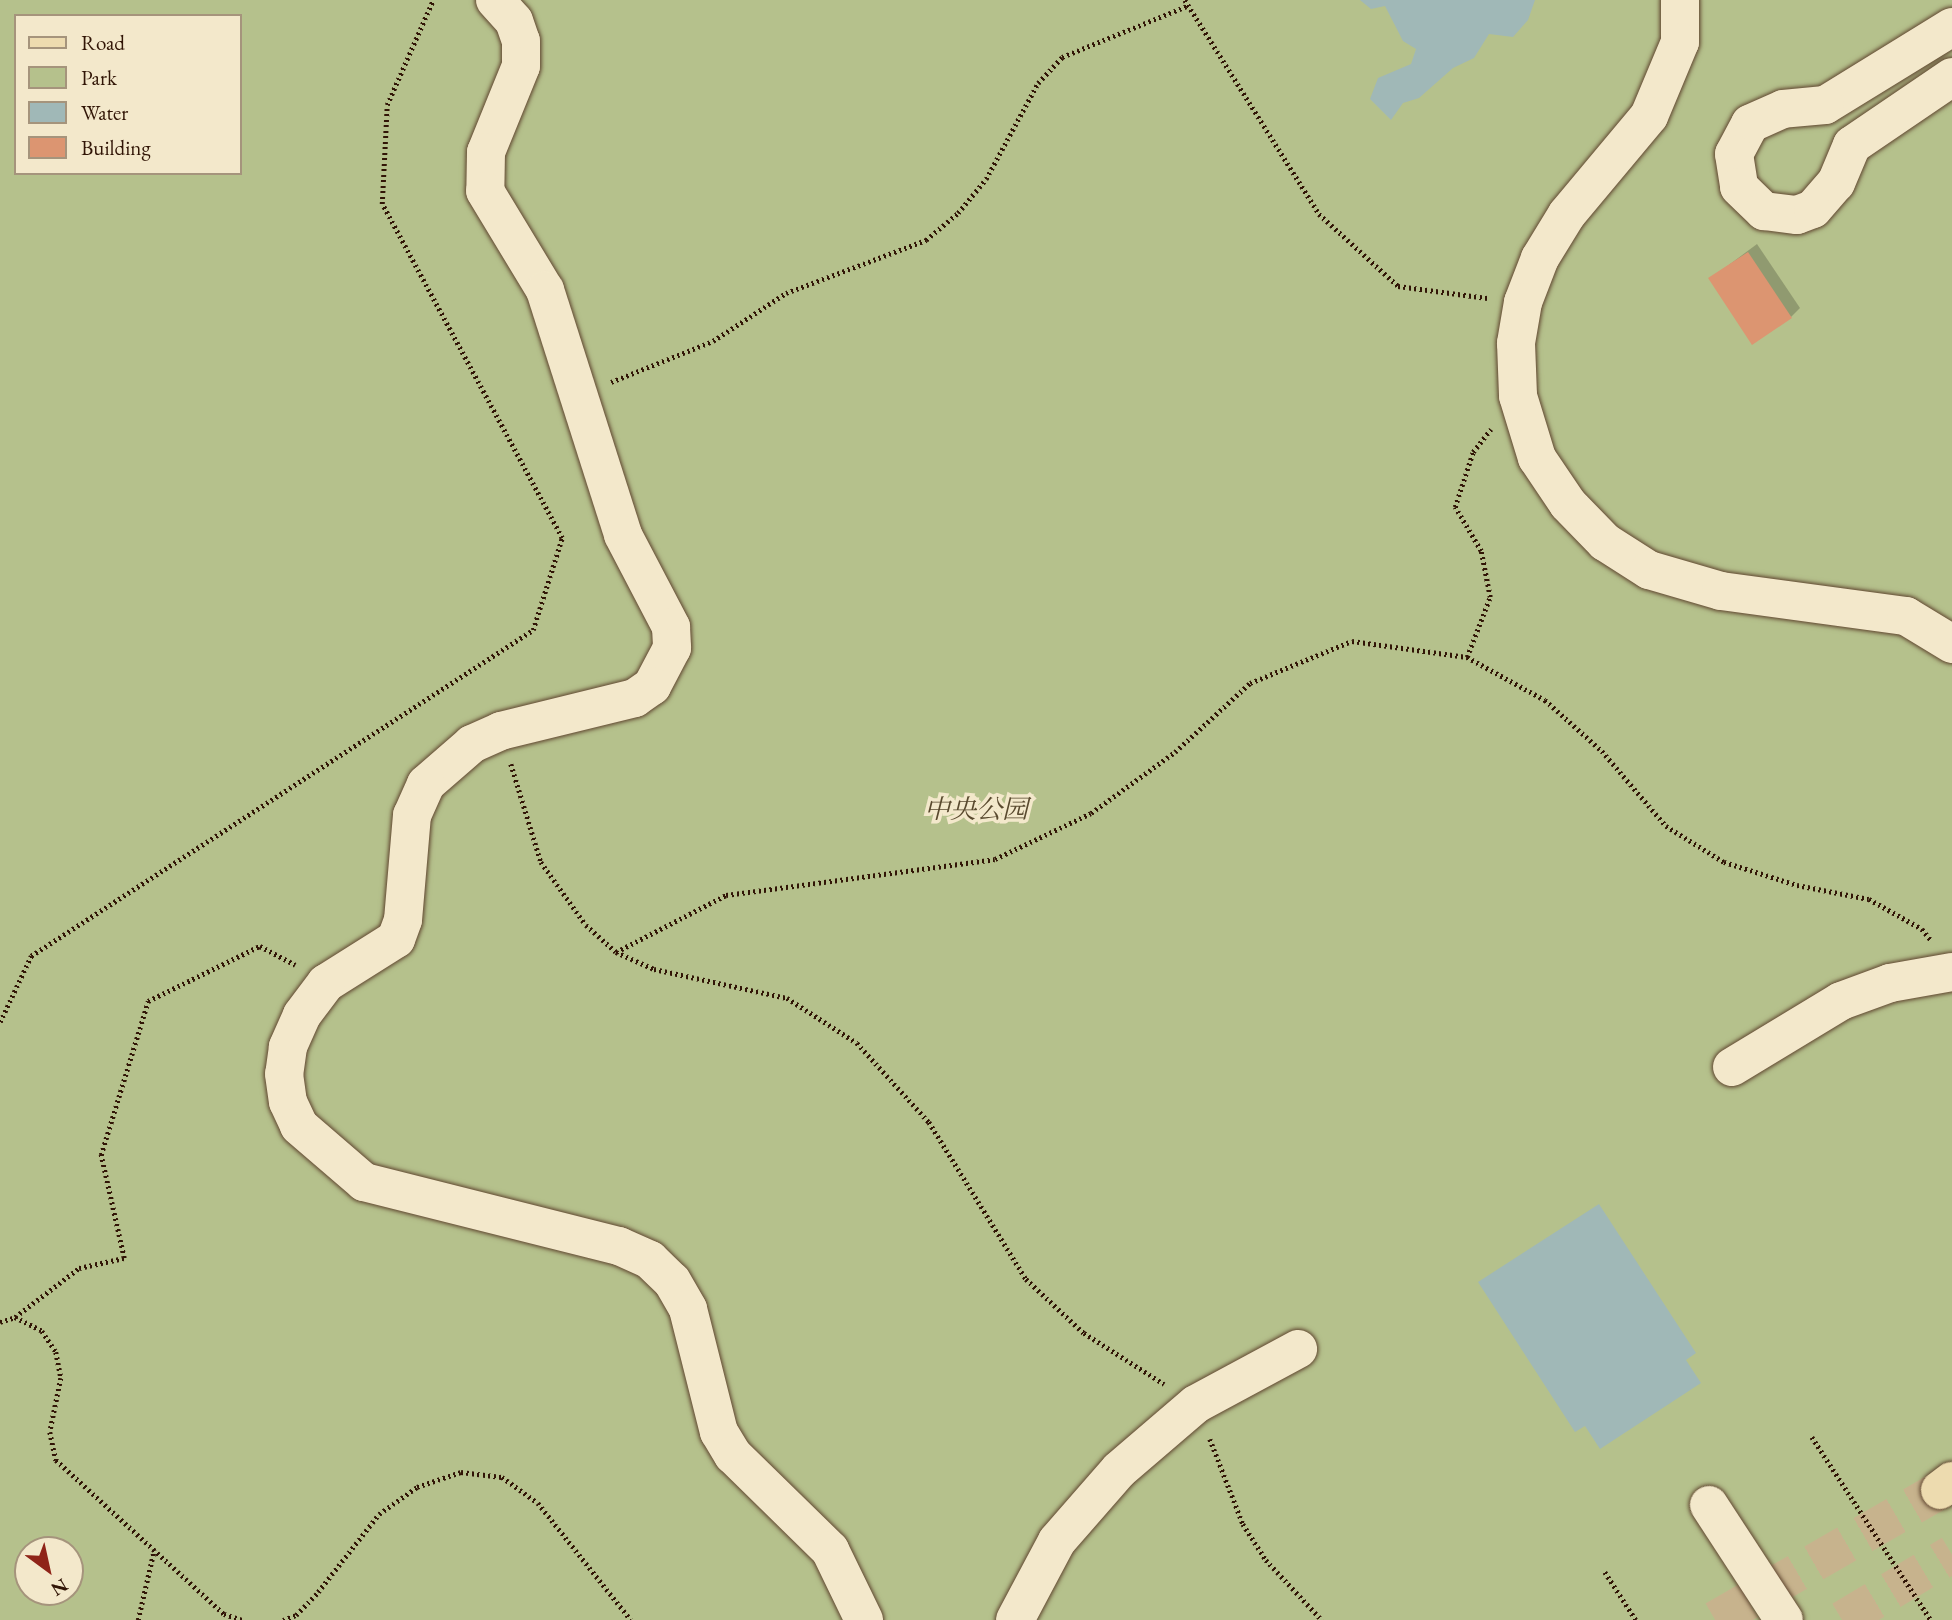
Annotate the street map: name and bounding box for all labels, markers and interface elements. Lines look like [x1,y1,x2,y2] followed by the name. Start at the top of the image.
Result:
[14,14,242,175] legend
[81,29,125,56] text: Road
[81,64,117,91] text: Park
[81,99,128,126] text: Water
[81,134,151,161] text: Building
[924,794,1028,826] park label: 中央公园
[14,1536,84,1606] north arrow
[46,1573,73,1602] text: N

